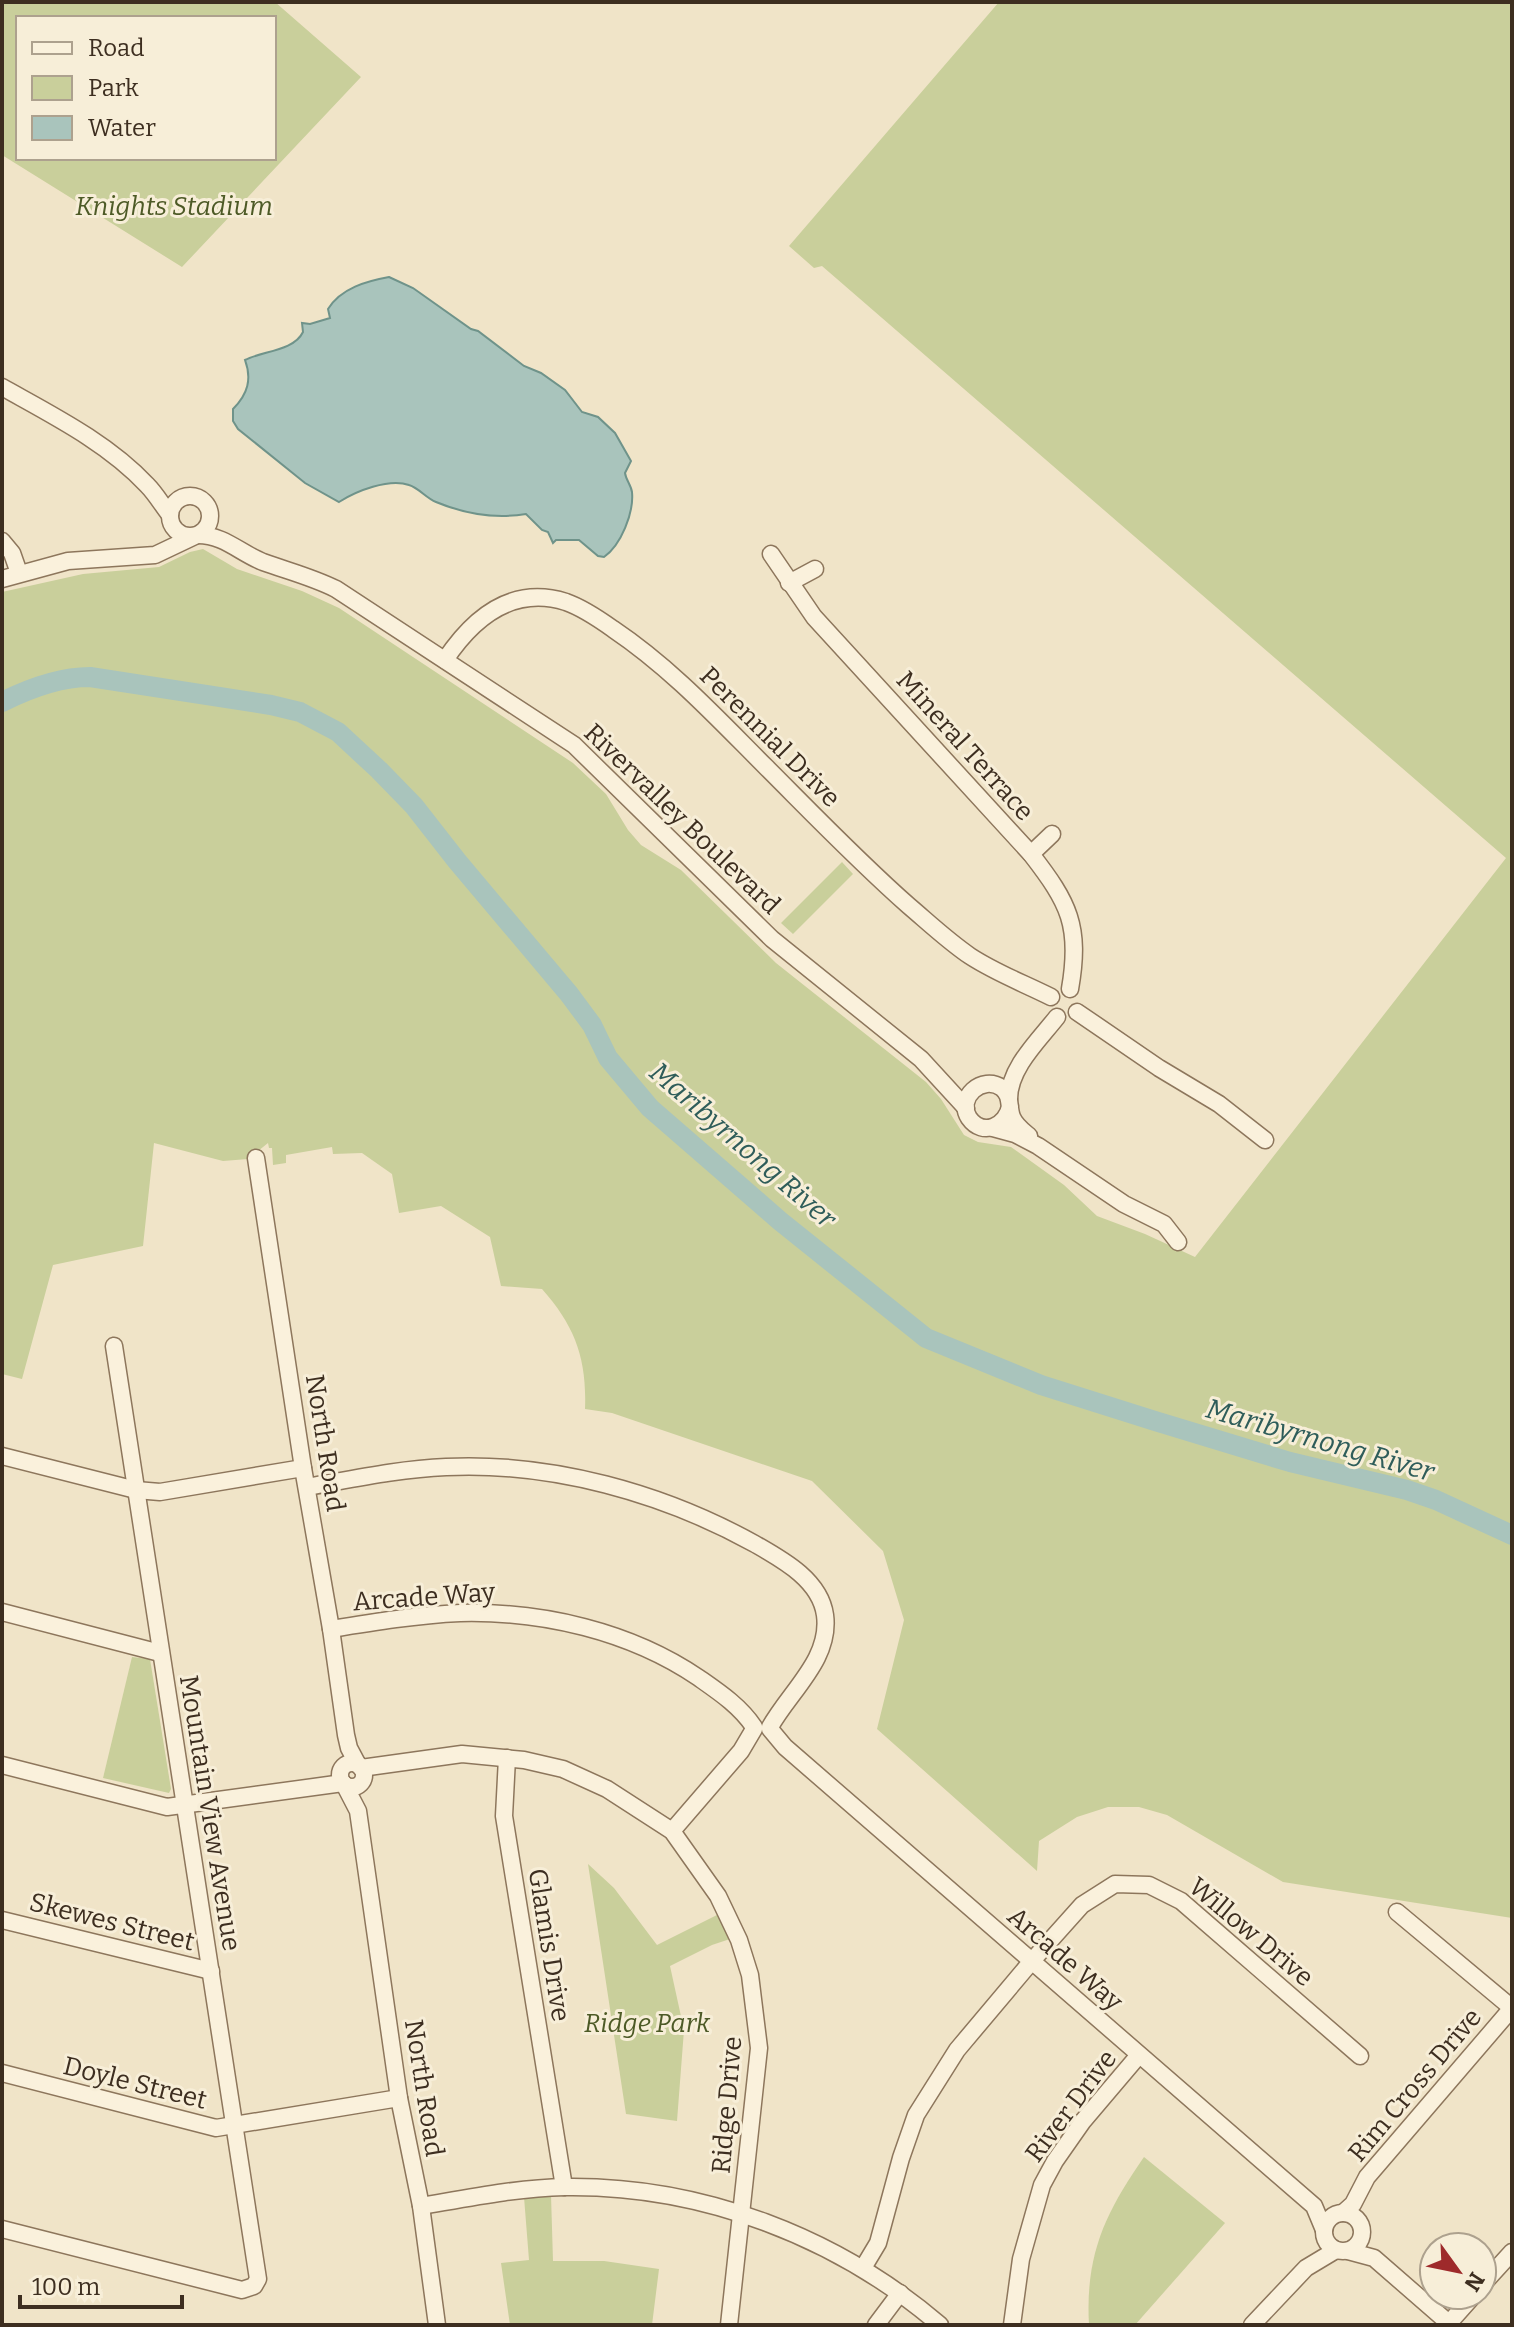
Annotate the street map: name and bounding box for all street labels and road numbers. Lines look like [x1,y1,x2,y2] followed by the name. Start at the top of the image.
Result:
[693,660,847,814] street label: Perennial Drive
[890,665,1040,827] street label: Mineral Terrace
[578,717,786,921] street label: Rivervalley Boulevard
[299,1372,351,1514] street label: North Road
[352,1577,496,1617] street label: Arcade Way
[173,1673,247,1953] street label: Mountain View Avenue
[522,1866,576,2024] street label: Glamis Drive
[1183,1871,1319,1993] street label: Willow Drive
[26,1887,198,1958] street label: Skewes Street
[1001,1901,1129,2018] street label: Arcade Way
[1342,2002,1488,2168] street label: Rim Cross Drive
[398,2017,450,2159] street label: North Road
[706,2035,748,2175] street label: Ridge Drive
[1019,2044,1123,2168] street label: River Drive
[60,2050,211,2116] street label: Doyle Street

